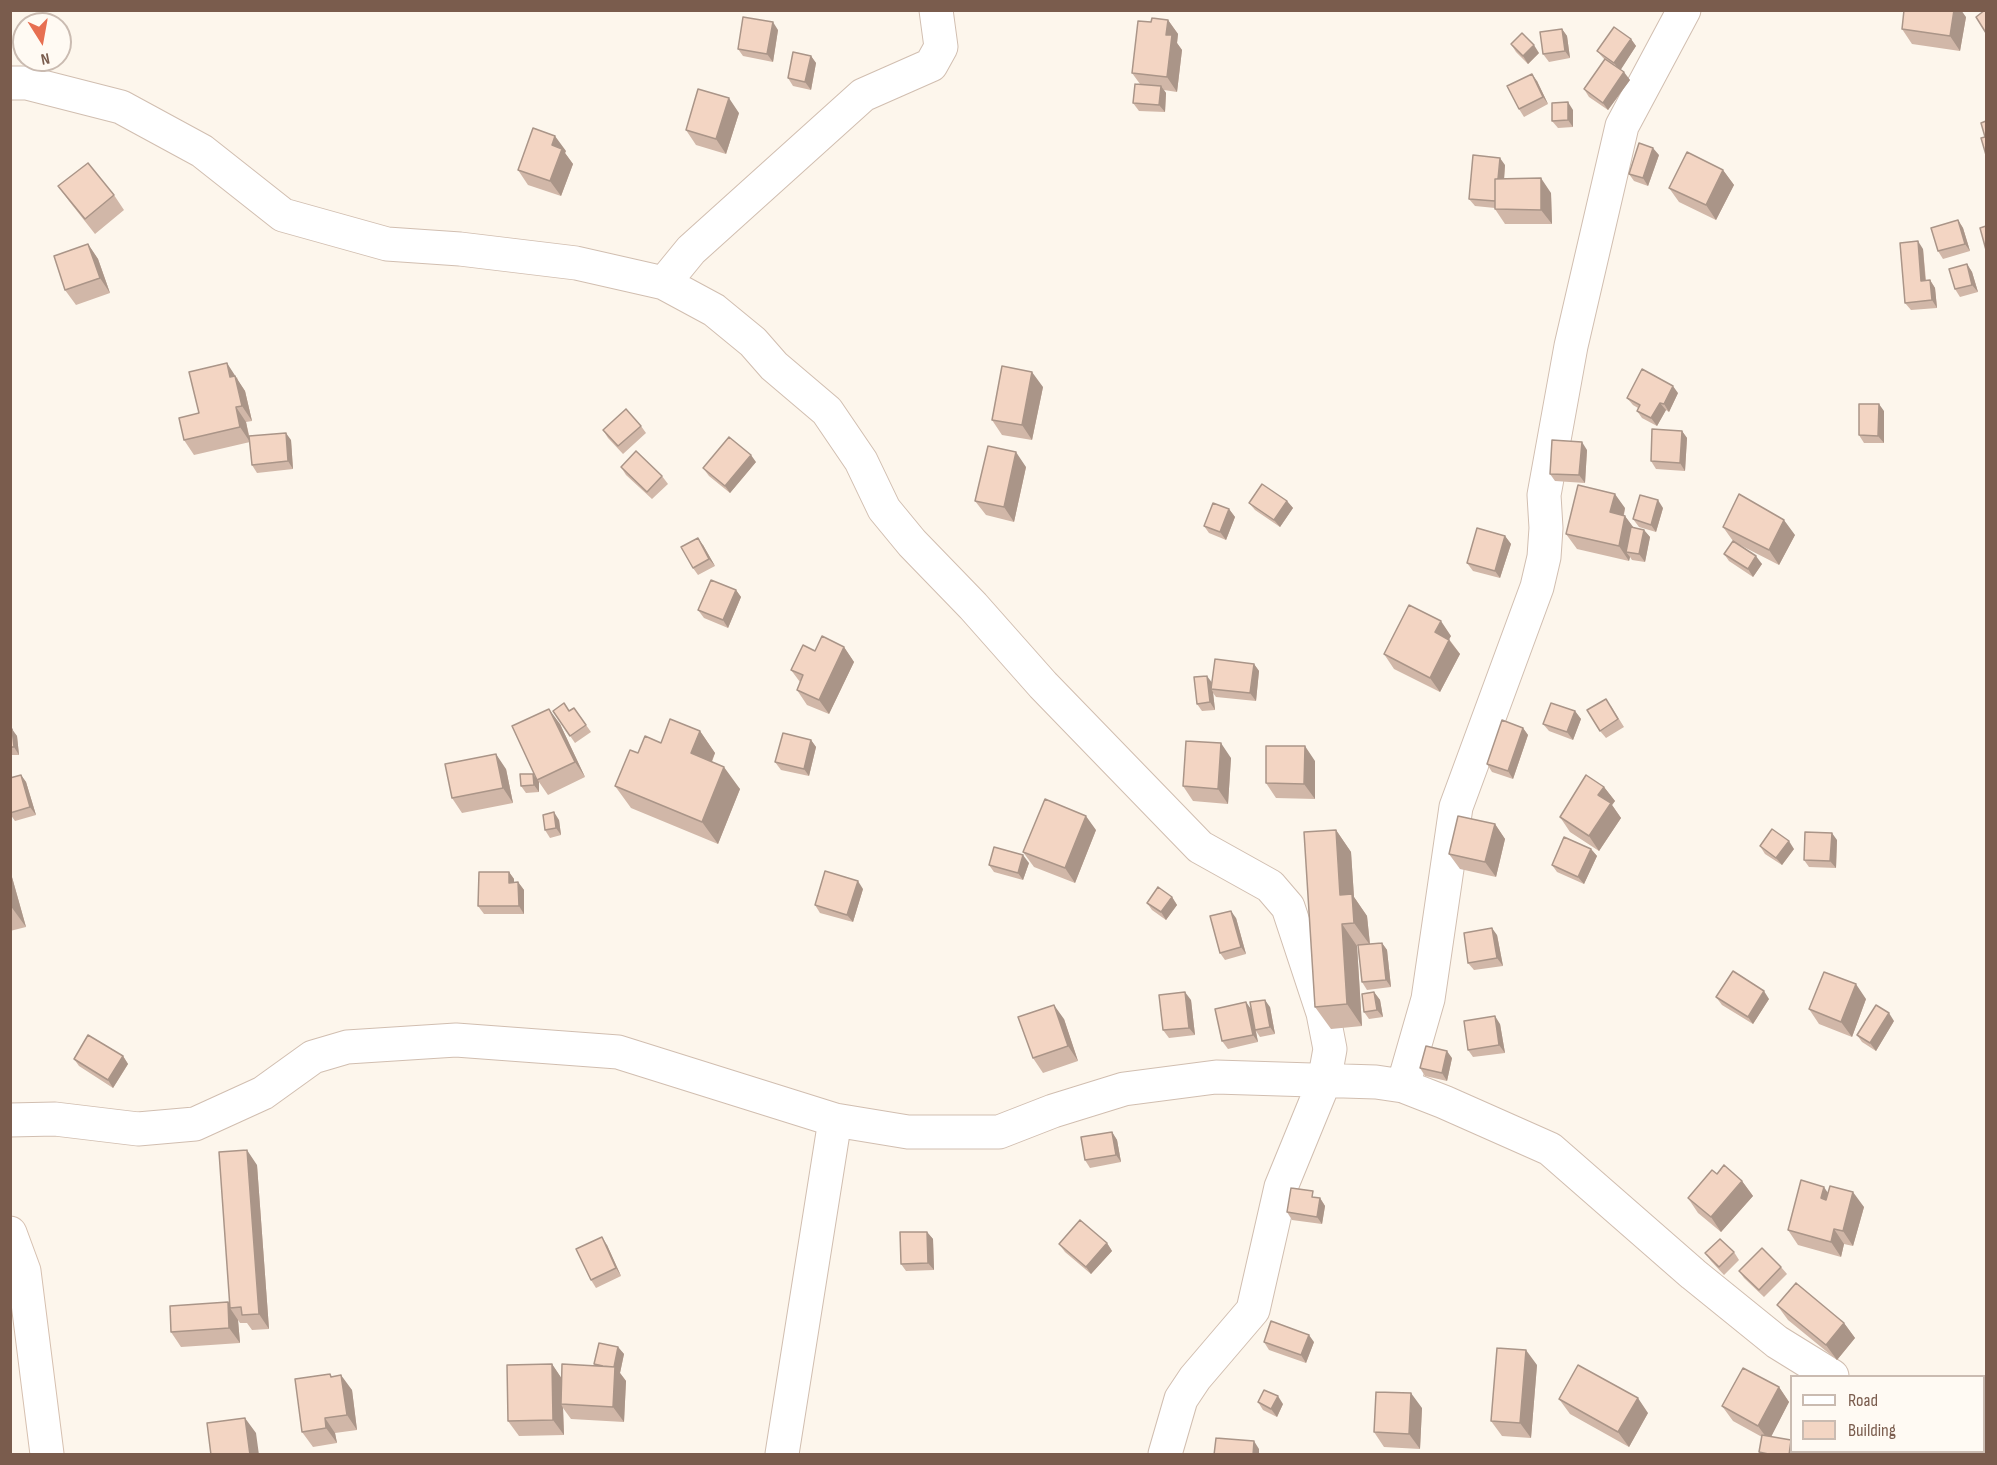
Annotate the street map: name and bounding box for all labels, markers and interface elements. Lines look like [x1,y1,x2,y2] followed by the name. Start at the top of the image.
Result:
[12,12,72,72] north arrow
[39,48,51,68] text: N
[1790,1375,1985,1453] legend
[1848,1390,1878,1411] text: Road
[1848,1420,1896,1441] text: Building

